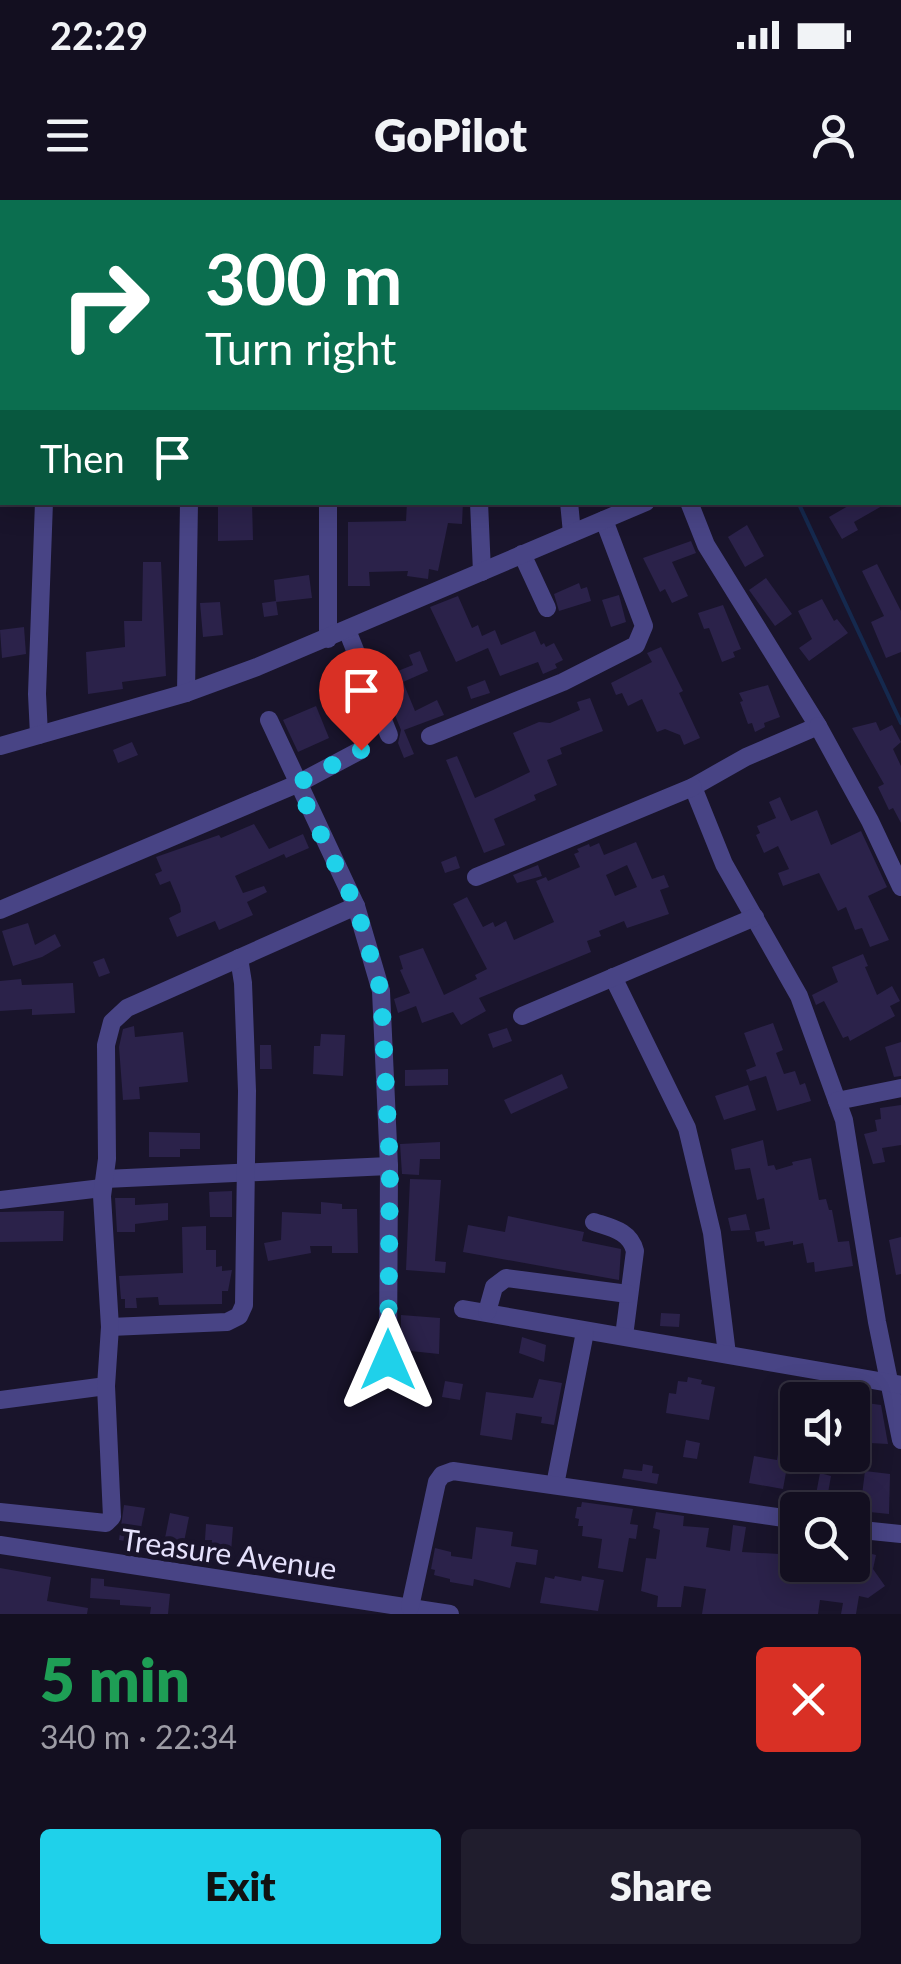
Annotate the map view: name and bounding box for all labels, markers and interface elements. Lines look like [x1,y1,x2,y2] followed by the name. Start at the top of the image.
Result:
[50,12,148,58] text: 22:29
[40,108,95,163] icon: menu
[374,108,527,162] text: GoPilot
[806,108,861,163] icon: person
[205,236,402,320] text: 300 m
[40,240,170,370] icon: right
[205,321,396,375] text: Turn right
[145,430,200,485] icon: arrive
[40,435,125,481] text: Then
[319,648,404,751] pin
[334,663,389,718] icon: arrive
[336,1308,440,1412] position arrow
[780,1382,870,1582] map controls
[780,1382,870,1472] button: sound
[780,1492,870,1582] button: search
[119,1520,339,1586] street label: Treasure Avenue
[40,1643,190,1715] text: 5 min
[756,1647,861,1752] button: close
[40,1717,237,1756] text: 340 m · 22:34
[40,1829,441,1944] button: Exit
[461,1829,861,1944] button: Share

